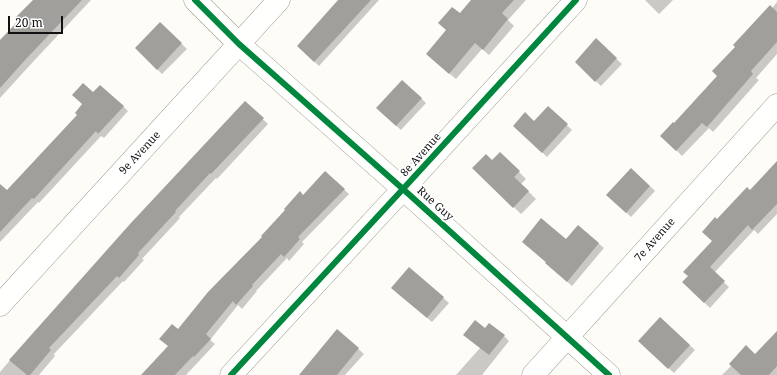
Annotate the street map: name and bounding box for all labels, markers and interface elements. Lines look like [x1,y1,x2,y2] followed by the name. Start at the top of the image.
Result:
[10,8,65,34] scale bar
[15,14,43,31] text: 20 m
[117,129,163,177] street label: 9e Avenue
[398,130,444,180] street label: 8e Avenue
[414,184,456,224] street label: Rue Guy
[632,215,678,265] street label: 7e Avenue

